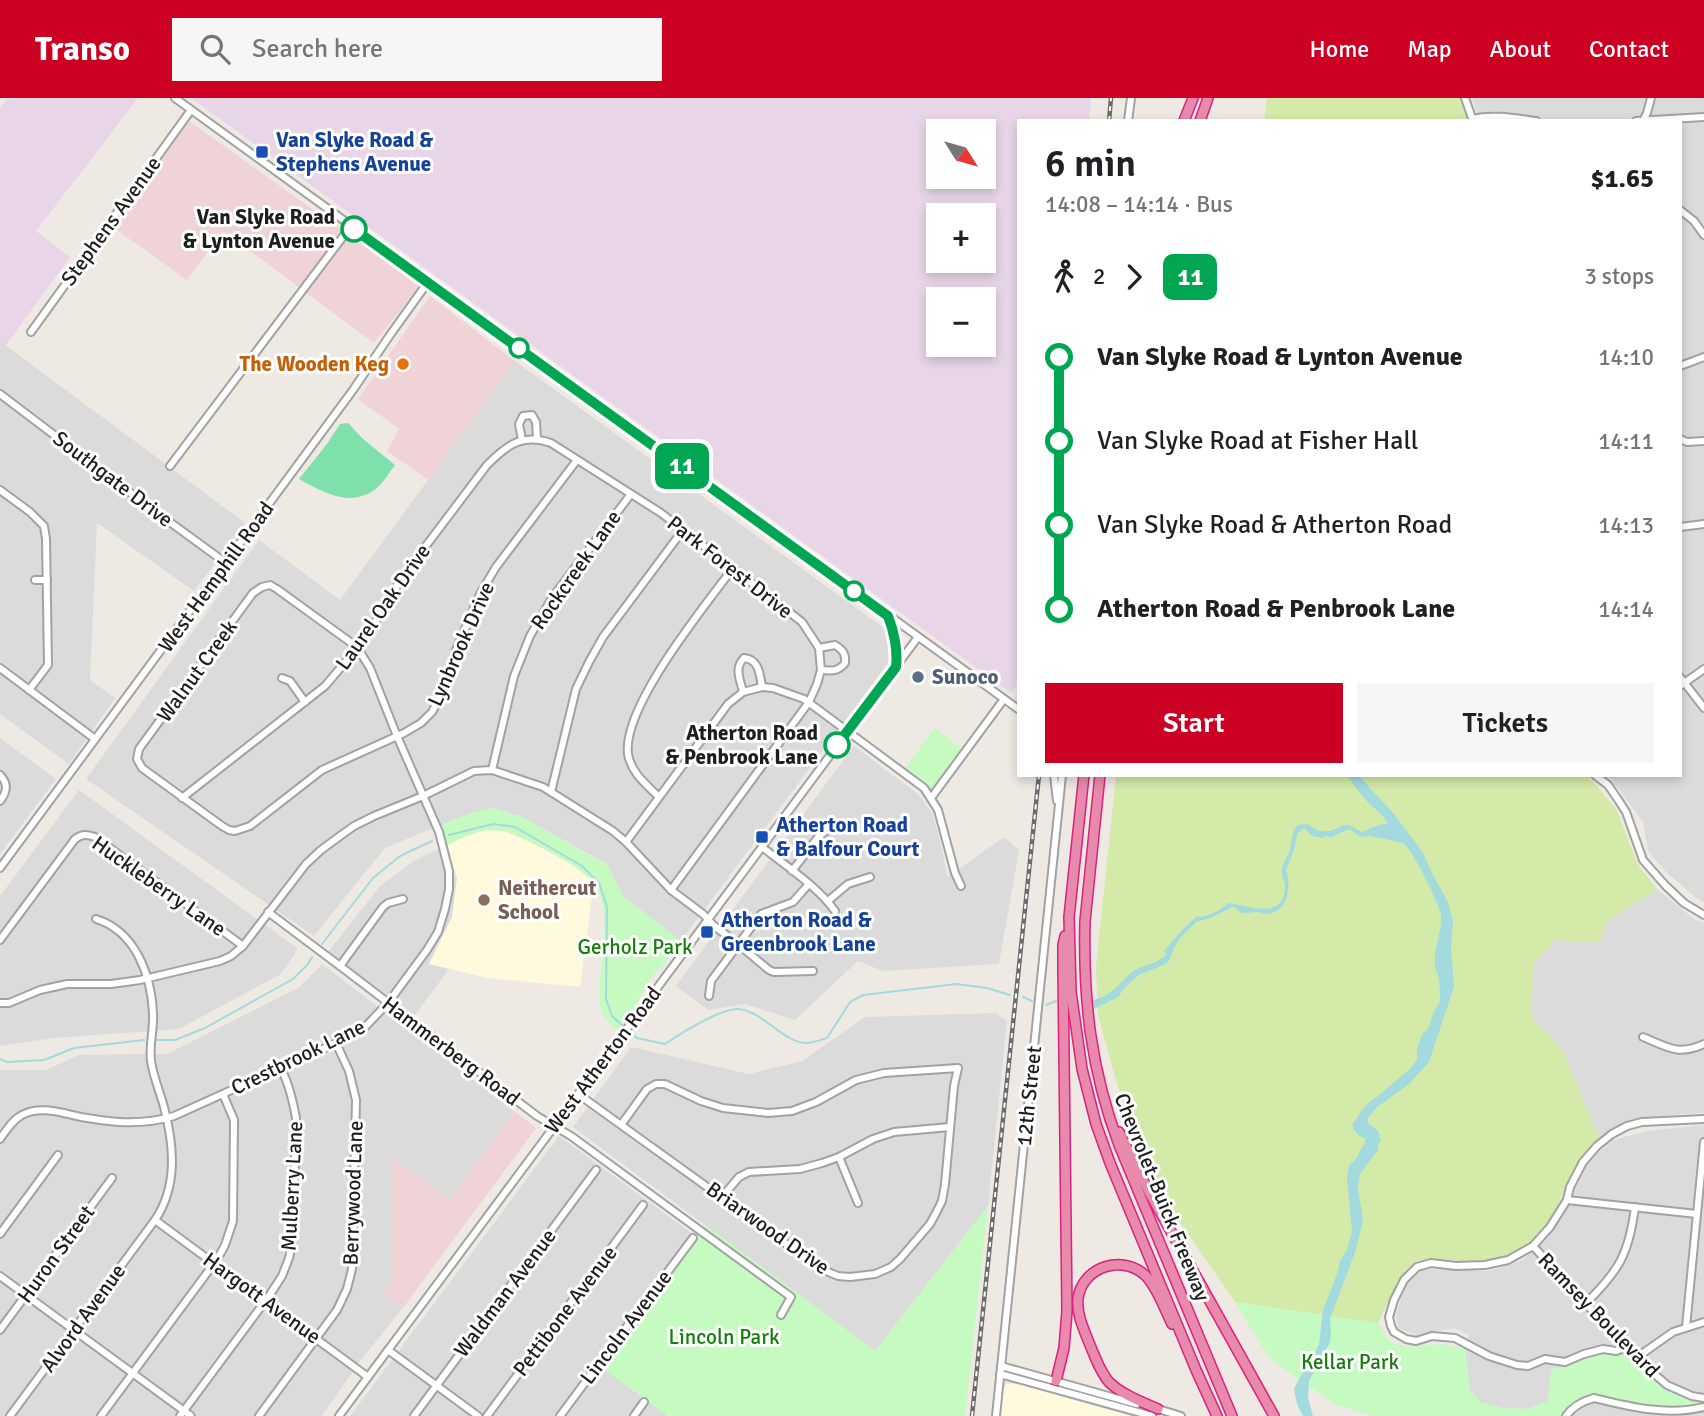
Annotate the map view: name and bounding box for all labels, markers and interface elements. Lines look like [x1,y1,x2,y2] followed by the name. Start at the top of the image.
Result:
[172,18,662,81] search box
[35,29,130,70] text: Transo
[196,30,234,68] icon: search
[252,33,383,65] text: Search here
[1309,34,1369,64] text: Home
[1407,34,1452,64] text: Map
[1490,34,1551,64] text: About
[1589,34,1669,64] text: Contact
[926,119,996,189] north arrow
[926,119,996,357] map controls
[276,127,433,177] place label: Van Slyke Road & Stephens Avenue
[1045,140,1136,187] text: 6 min
[254,144,270,160] marker: Van Slyke Road & Stephens Avenue
[55,151,167,291] street label: Stephens Avenue
[1590,163,1654,195] text: $1.65
[1045,190,1233,219] text: 14:08 – 14:14 · Bus
[926,203,996,273] button: +
[183,204,335,254] place label: Van Slyke Road & Lynton Avenue
[341,216,367,242] marker: Van Slyke Road & Lynton Avenue
[1045,258,1083,296] icon: walk
[1115,258,1153,296] icon: forward
[1093,262,1105,291] text: 2
[1177,262,1203,292] text: 11
[1584,262,1654,291] text: 3 stops
[926,287,996,357] button: −
[509,338,529,358] unlabelled marker
[1097,341,1463,373] text: Van Slyke Road & Lynton Avenue
[1598,343,1654,372] text: 14:10
[239,351,389,377] place label: The Wooden Keg
[395,356,411,372] marker: The Wooden Keg
[48,425,178,533] street label: Southgate Drive
[1097,425,1418,457] text: Van Slyke Road at Fisher Hall
[1598,427,1654,456] text: 14:11
[650,443,714,489] line badge: 11
[669,451,695,481] text: 11
[153,497,279,657] street label: West Hemphill Road
[525,505,627,635] street label: Rockcreek Lane
[1097,509,1452,541] text: Van Slyke Road & Atherton Road
[662,510,798,624] street label: Park Forest Drive
[1598,511,1654,540] text: 14:13
[330,539,436,675] street label: Laurel Oak Drive
[422,578,500,710] street label: Lynbrook Drive
[844,581,864,601] unlabelled marker
[1097,593,1455,625] text: Atherton Road & Penbrook Lane
[1598,595,1654,624] text: 14:14
[151,614,243,727] street label: Walnut Creek
[932,664,998,690] place label: Sunoco
[910,669,926,685] marker: Sunoco
[1045,683,1343,763] button: Start
[1357,683,1654,763] button: Tickets
[665,720,818,770] place label: Atherton Road & Penbrook Lane
[824,732,850,758] marker: Atherton Road & Penbrook Lane
[776,812,920,862] place label: Atherton Road & Balfour Court
[754,829,770,845] marker: Atherton Road & Balfour Court
[87,830,231,942] street label: Huckleberry Lane
[498,875,596,925] place label: Neithercut School
[476,892,492,908] marker: Neithercut School
[721,907,876,957] place label: Atherton Road & Greenbrook Lane
[699,924,715,940] marker: Atherton Road & Greenbrook Lane
[578,934,693,960] park label: Gerholz Park
[539,981,667,1139] street label: West Atherton Road
[377,991,525,1111] street label: Hammerberg Road
[227,1013,369,1101] street label: Crestbrook Lane
[1011,1045,1047,1147] street label: 12th Street
[1108,1089,1216,1305] street label: Chevrolet-Buick Freeway
[276,1120,308,1252] street label: Mulberry Lane
[337,1120,369,1266] street label: Berrywood Lane
[701,1176,835,1280] street label: Briarwood Drive
[12,1200,100,1308] street label: Huron Street
[448,1224,562,1362] street label: Waldman Avenue
[507,1241,623,1381] street label: Pettibone Avenue
[198,1247,326,1349] street label: Hargott Avenue
[1533,1247,1665,1383] street label: Ramsey Boulevard
[35,1259,131,1377] street label: Alvord Avenue
[575,1265,677,1389] street label: Lincoln Avenue
[668,1324,780,1350] park label: Lincoln Park
[1301,1349,1400,1375] park label: Kellar Park

